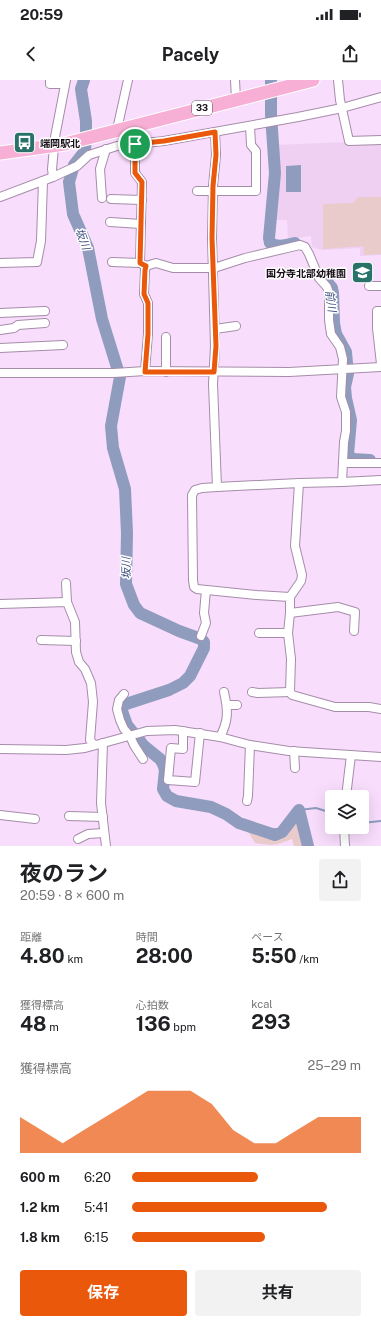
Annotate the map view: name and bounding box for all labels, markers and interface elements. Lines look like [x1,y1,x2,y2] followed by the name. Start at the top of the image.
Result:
[20,6,63,23] text: 20:59
[20,43,42,65] icon: back
[339,43,361,65] icon: share
[162,44,219,65] text: Pacely
[192,101,212,115] road number: 33
[118,127,152,161] pin
[12,130,38,156] bus stop icon: 端岡駅北
[124,133,146,155] icon: arrive
[40,137,80,149] place label: 端岡駅北
[74,227,93,252] water label: 坂川
[349,260,375,286] school or university icon: 国分寺北部幼稚園
[266,267,346,279] place label: 国分寺北部幼稚園
[324,289,339,314] water label: 前川
[120,556,132,579] water label: 坂川
[325,790,369,834] map controls
[325,790,369,834] button: layers
[319,859,361,901] button: share
[20,860,108,886] text: 夜のラン
[20,888,124,903] text: 20:59 · 8 × 600 m
[20,931,42,943] text: 距離
[136,931,158,943] text: 時間
[251,931,284,943] text: ペース
[20,944,65,968] text: 4.80
[136,944,193,968] text: 28:00
[251,944,297,968] text: 5:50
[65,953,83,965] text: km
[297,953,319,965] text: /km
[251,998,273,1010] text: kcal
[20,999,64,1011] text: 獲得標高
[136,999,169,1011] text: 心拍数
[251,1010,290,1034] text: 293
[20,1012,47,1036] text: 48
[136,1012,171,1036] text: 136
[47,1021,59,1033] text: m
[171,1021,196,1033] text: bpm
[307,1058,361,1073] text: 25–29 m
[20,1061,72,1076] text: 獲得標高
[20,1170,60,1185] text: 600 m
[84,1170,111,1185] text: 6:20
[20,1200,60,1215] text: 1.2 km
[84,1200,109,1215] text: 5:41
[20,1230,60,1245] text: 1.8 km
[84,1230,109,1245] text: 6:15
[20,1270,187,1316] button: 保存
[195,1270,361,1316] button: 共有

